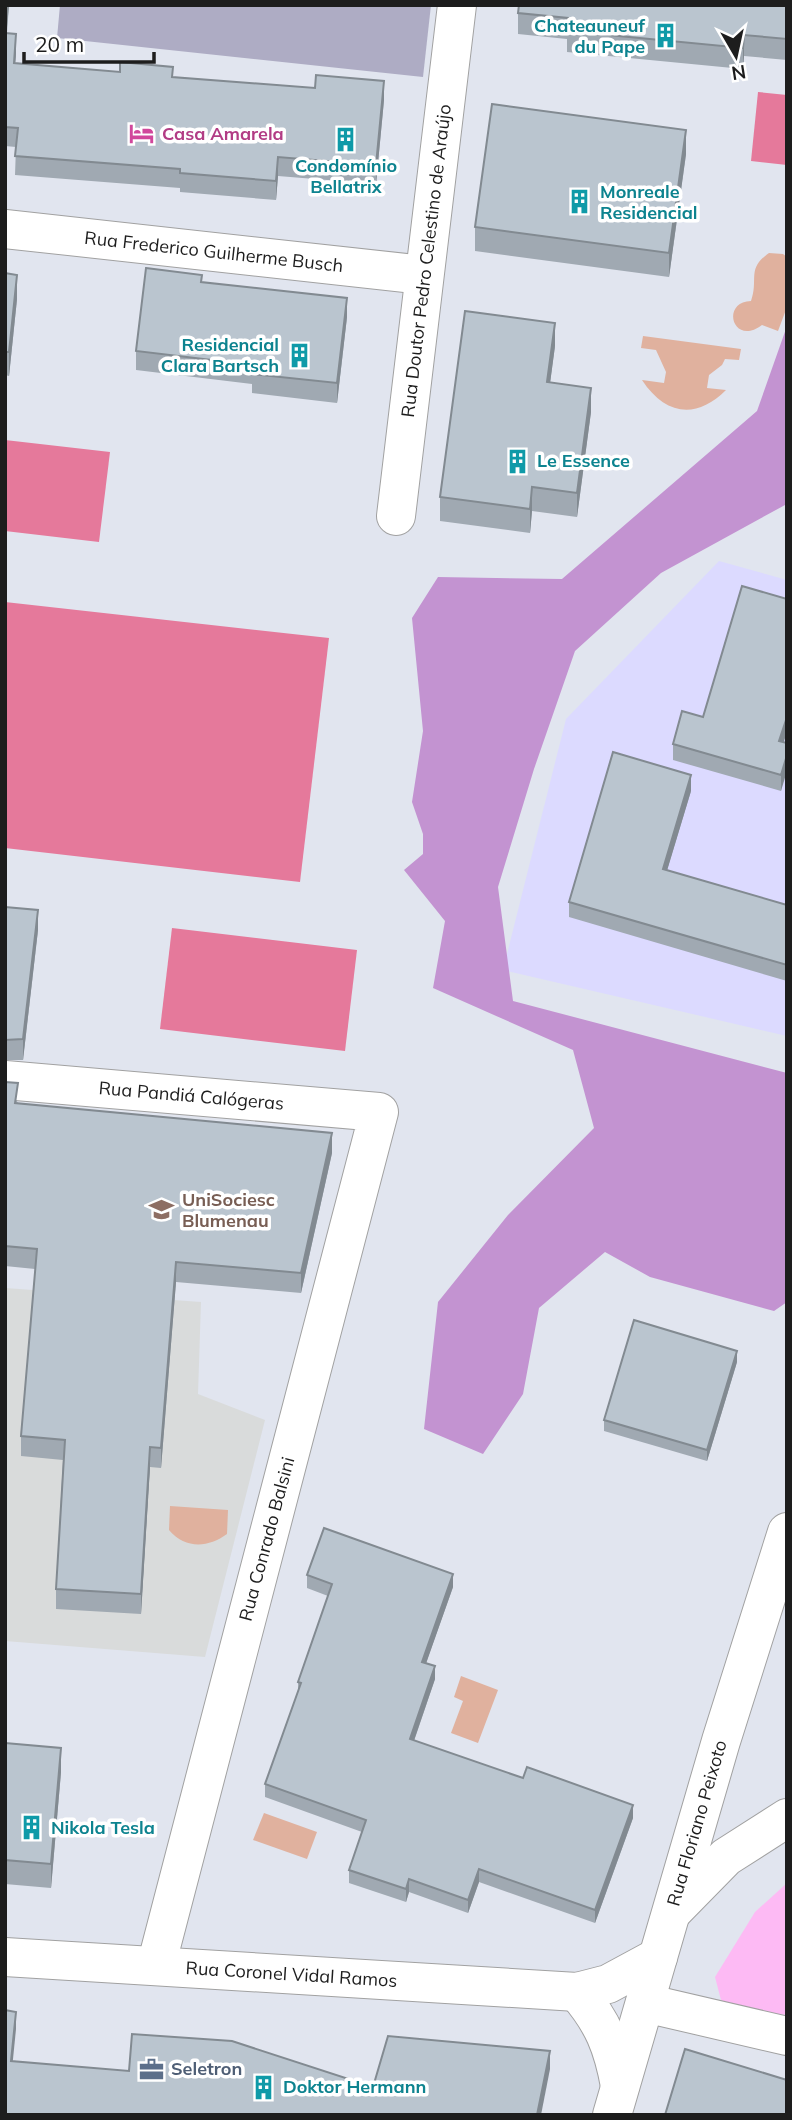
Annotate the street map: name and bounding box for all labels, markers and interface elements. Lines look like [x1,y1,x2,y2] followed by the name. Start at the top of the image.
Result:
[534,14,645,58] place label: Chateauneuf du Pape
[24,21,154,65] scale bar
[701,21,771,91] north arrow
[651,22,679,50] building icon: Chateauneuf du Pape
[35,31,84,57] text: 20 m
[730,60,748,86] text: N
[396,103,456,418] street label: Rua Doutor Pedro Celestino de Araújo
[128,120,156,148] hotel icon: Casa Amarela
[162,122,284,145] place label: Casa Amarela
[332,125,360,153] building icon: Condomínio Bellatrix
[295,154,397,198] place label: Condomínio Bellatrix
[600,180,698,224] place label: Monreale Residencial
[566,188,594,216] building icon: Monreale Residencial
[83,226,344,277] street label: Rua Frederico Guilherme Busch
[161,333,279,377] place label: Residencial Clara Bartsch
[285,341,313,369] building icon: Residencial Clara Bartsch
[503,447,531,475] building icon: Le Essence
[537,449,630,472] place label: Le Essence
[98,1076,285,1115] street label: Rua Pandiá Calógeras
[182,1188,275,1232] place label: UniSociesc Blumenau
[148,1196,176,1224] school or university icon: UniSociesc Blumenau
[234,1454,300,1624] street label: Rua Conrado Balsini
[661,1737,732,1909] street label: Rua Floriano Peixoto
[17,1814,45,1842] building icon: Nikola Tesla
[51,1816,155,1839] place label: Nikola Tesla
[185,1956,398,1992] street label: Rua Coronel Vidal Ramos
[137,2055,165,2083] office icon: Seletron
[171,2057,242,2080] place label: Seletron
[249,2073,277,2101] building icon: Doktor Hermann
[283,2075,426,2098] place label: Doktor Hermann

